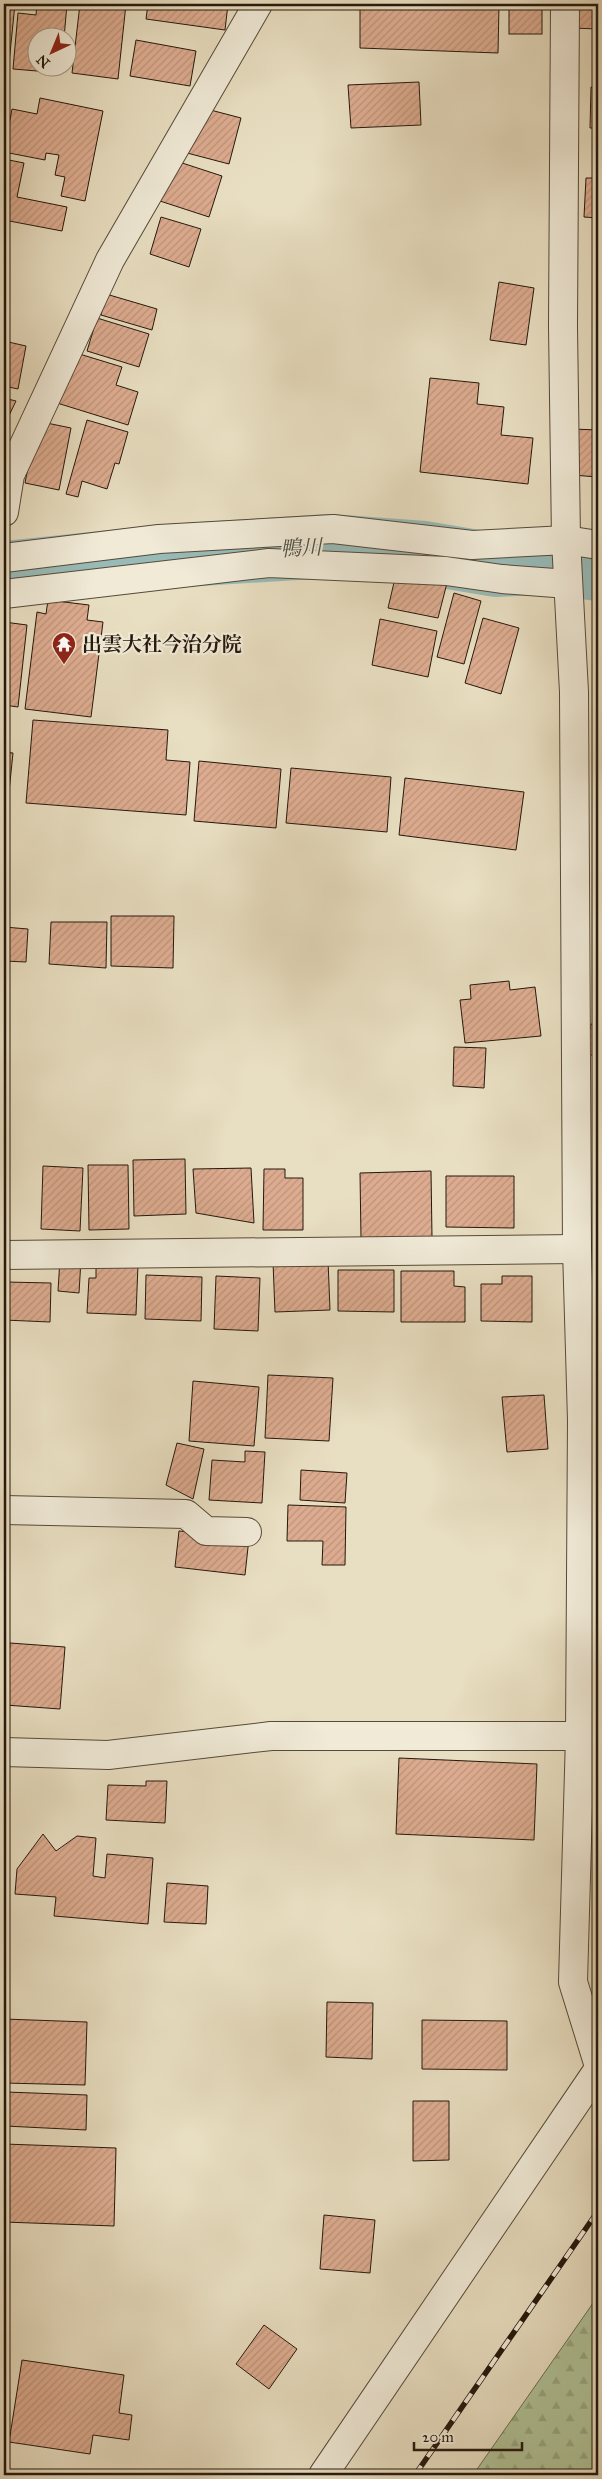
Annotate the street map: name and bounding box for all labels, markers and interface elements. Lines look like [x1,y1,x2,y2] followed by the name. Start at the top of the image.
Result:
[28,28,78,78] north arrow
[33,51,53,71] text: N
[279,534,325,562] water label: 鴨川
[51,631,77,665] temple icon: 出雲大社今治分院
[82,632,242,656] place label: 出雲大社今治分院
[414,2419,522,2451] scale bar
[422,2428,454,2446] text: 20 m

